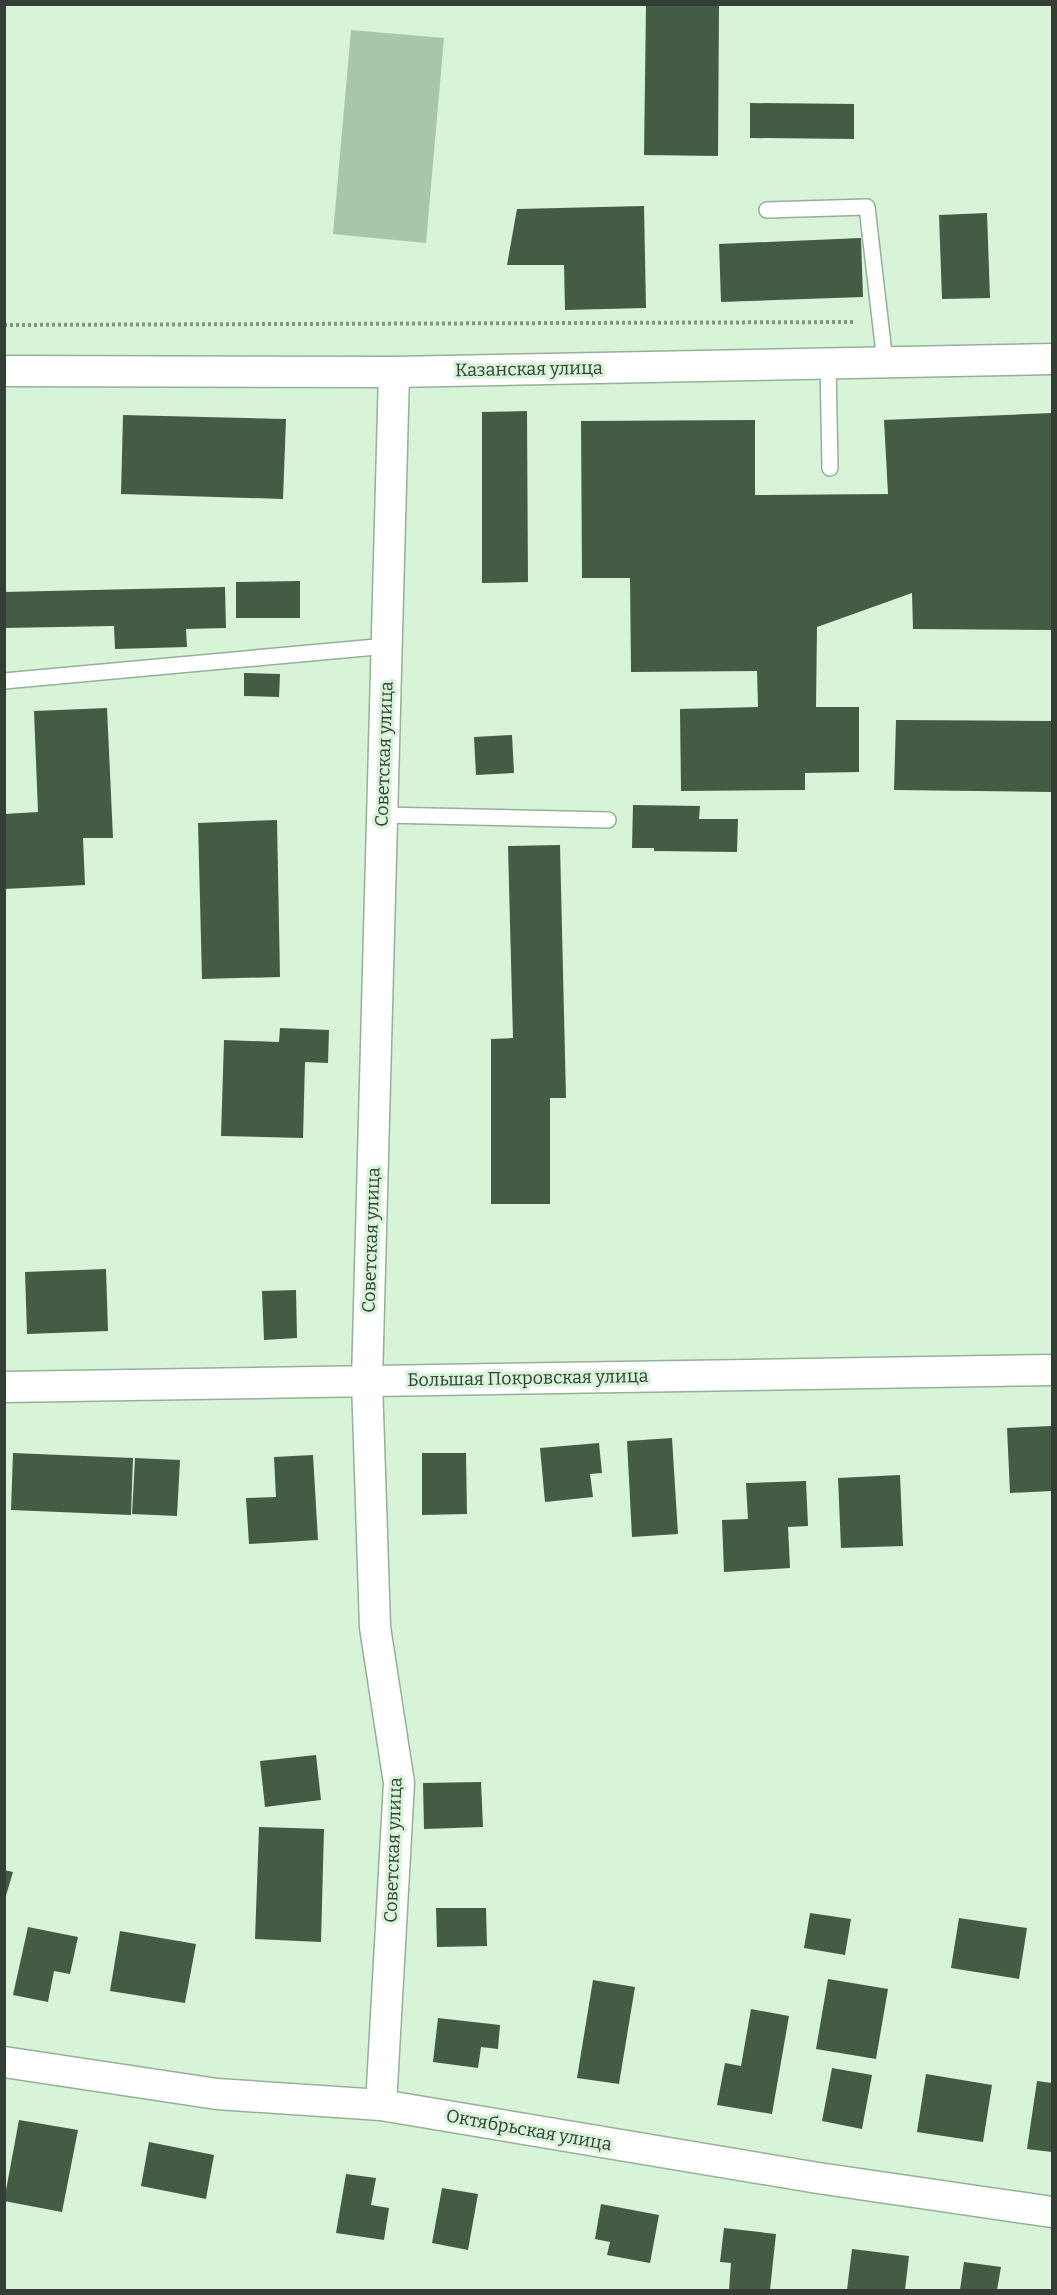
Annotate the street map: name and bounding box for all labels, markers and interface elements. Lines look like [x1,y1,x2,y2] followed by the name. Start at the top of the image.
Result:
[455,357,603,381] street label: Казанская улица
[370,681,398,827] street label: Советская улица
[357,1167,385,1313] street label: Советская улица
[407,1365,649,1391] street label: Большая Покровская улица
[379,1777,407,1923] street label: Советская улица
[444,2105,614,2155] street label: Октябрьская улица

